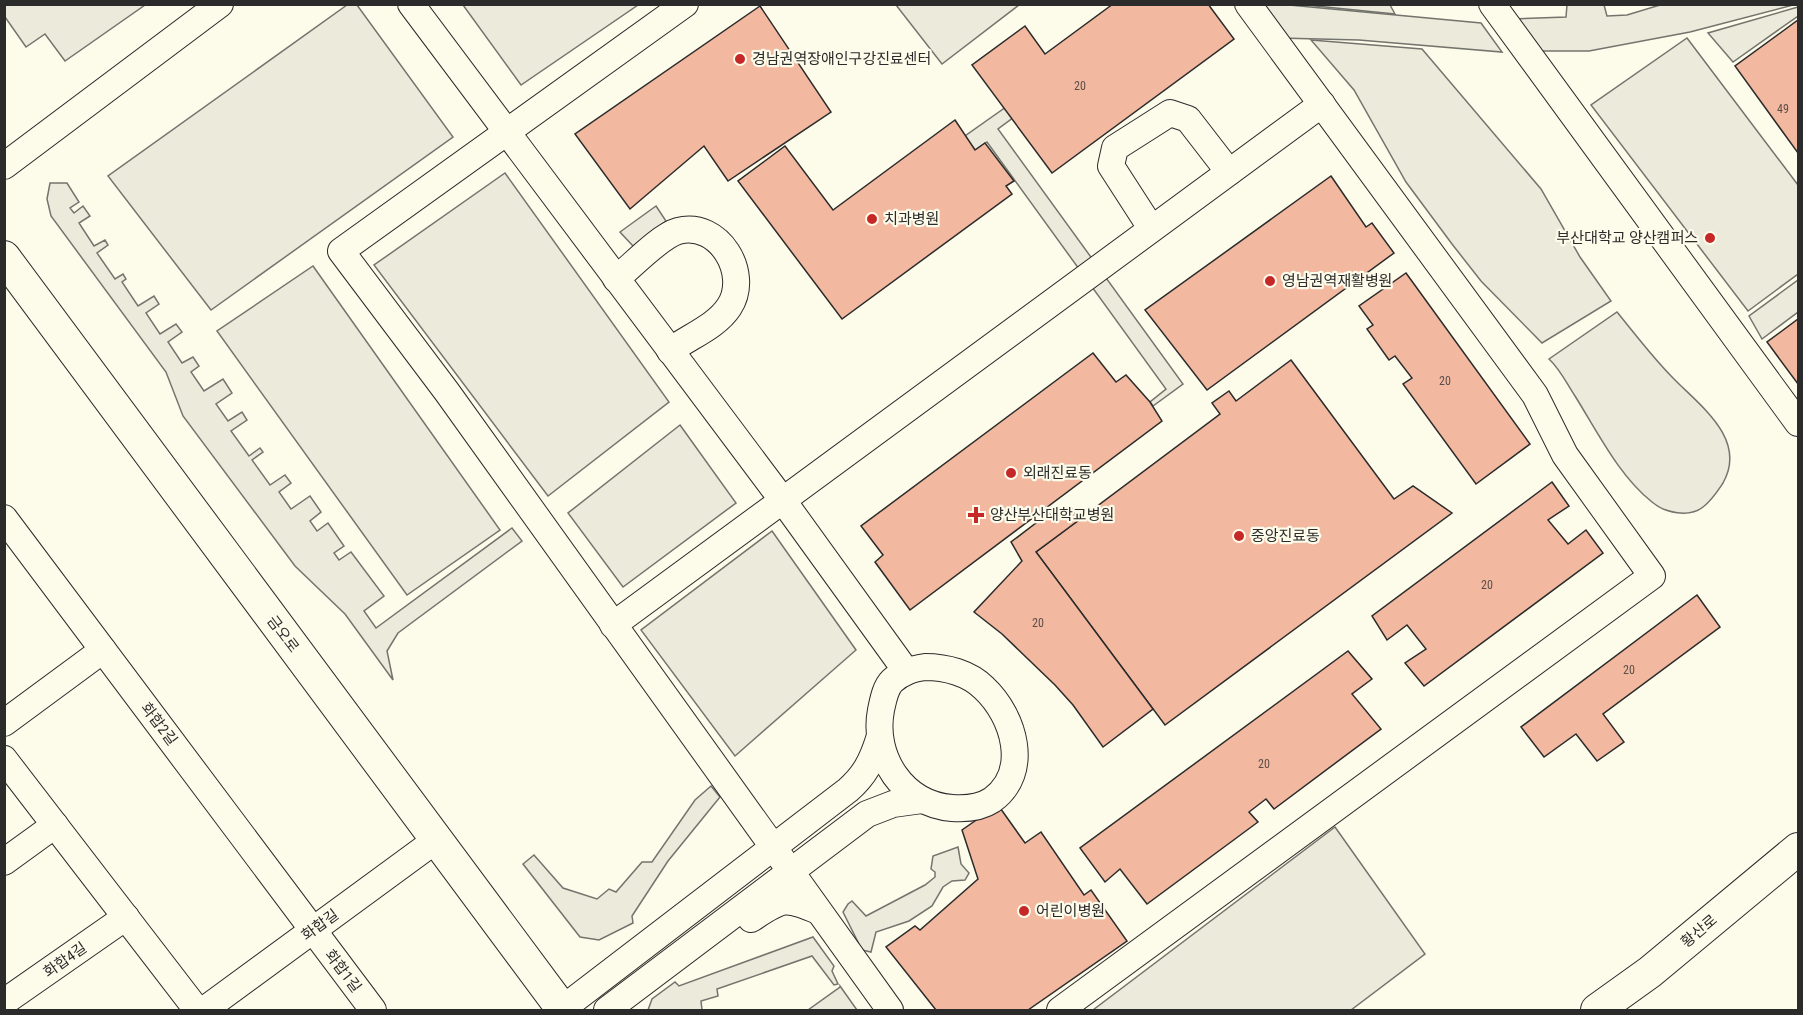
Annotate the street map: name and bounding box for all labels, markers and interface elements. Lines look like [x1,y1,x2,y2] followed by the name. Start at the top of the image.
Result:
[752,50,931,68] place label: 경남권역장애인구강진료센터
[733,52,747,66] marker: 경남권역장애인구강진료센터
[1074,79,1086,93] house number: 20
[1777,102,1789,116] house number: 49
[884,210,939,228] place label: 치과병원
[865,212,879,226] marker: 치과병원
[1557,229,1698,247] place label: 부산대학교 양산캠퍼스
[1703,231,1717,245] marker: 부산대학교 양산캠퍼스
[1282,272,1392,290] place label: 영남권역재활병원
[1263,274,1277,288] marker: 영남권역재활병원
[1439,374,1451,388] house number: 20
[1023,464,1092,482] place label: 외래진료동
[1004,466,1018,480] marker: 외래진료동
[967,506,985,524] marker: 양산부산대학교병원
[990,506,1114,524] place label: 양산부산대학교병원
[1251,527,1320,545] place label: 중앙진료동
[1232,529,1246,543] marker: 중앙진료동
[1481,578,1493,592] house number: 20
[263,612,303,656] street label: 금오로
[1032,616,1044,630] house number: 20
[1623,663,1635,677] house number: 20
[137,699,181,749] street label: 화합2길
[1258,757,1270,771] house number: 20
[1036,902,1105,920] place label: 어린이병원
[1017,904,1031,918] marker: 어린이병원
[298,906,342,944] street label: 화합길
[1677,911,1721,951] street label: 황산로
[40,939,90,981] street label: 화합4길
[321,946,365,996] street label: 화합1길

